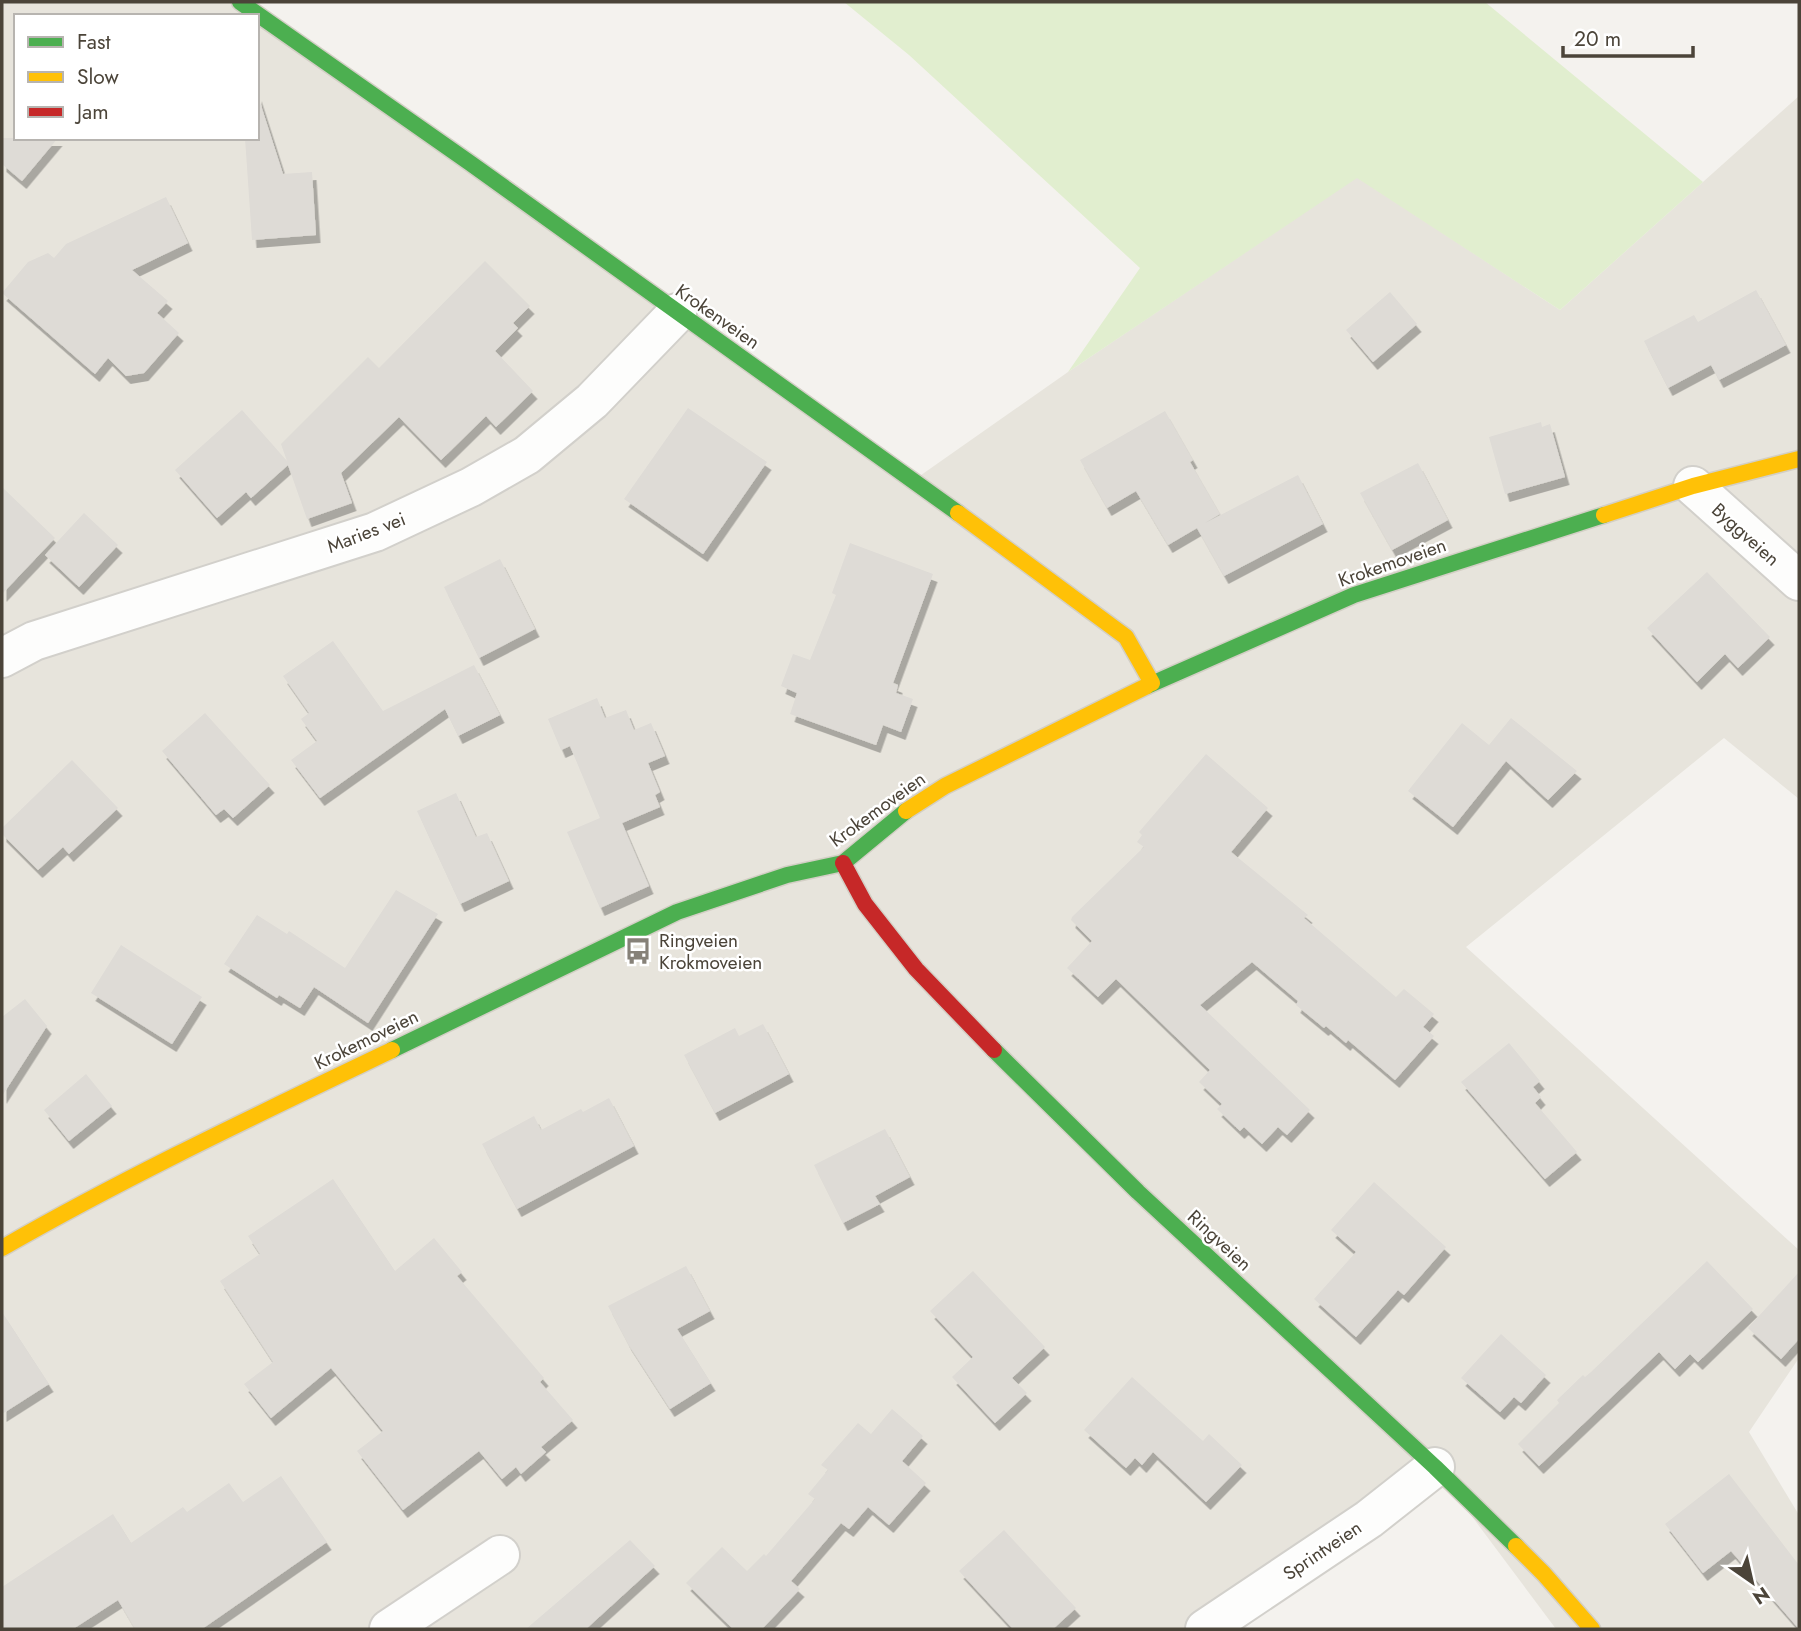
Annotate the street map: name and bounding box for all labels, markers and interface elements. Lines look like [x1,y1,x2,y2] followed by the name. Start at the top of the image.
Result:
[14,14,259,140] legend
[1563,14,1692,58] scale bar
[1574,24,1621,54] text: 20 m
[77,27,110,57] text: Fast
[77,62,119,92] text: Slow
[74,97,109,127] text: Jam
[670,277,765,355] street label: Krokenveien
[1706,497,1786,572] street label: Byggveien
[323,505,409,560] street label: Maries vei
[1335,531,1450,594] street label: Krokemoveien
[824,765,931,853] street label: Krokemoveien
[659,927,762,976] place label: Ringveien Krokmoveien
[623,936,653,966] bus stop icon: Ringveien Krokmoveien
[310,1003,423,1076] street label: Krokemoveien
[1182,1204,1258,1277] street label: Ringveien
[1278,1514,1367,1587] street label: Sprintveien
[1717,1547,1787,1617] north arrow
[1747,1580,1775,1611] text: N

